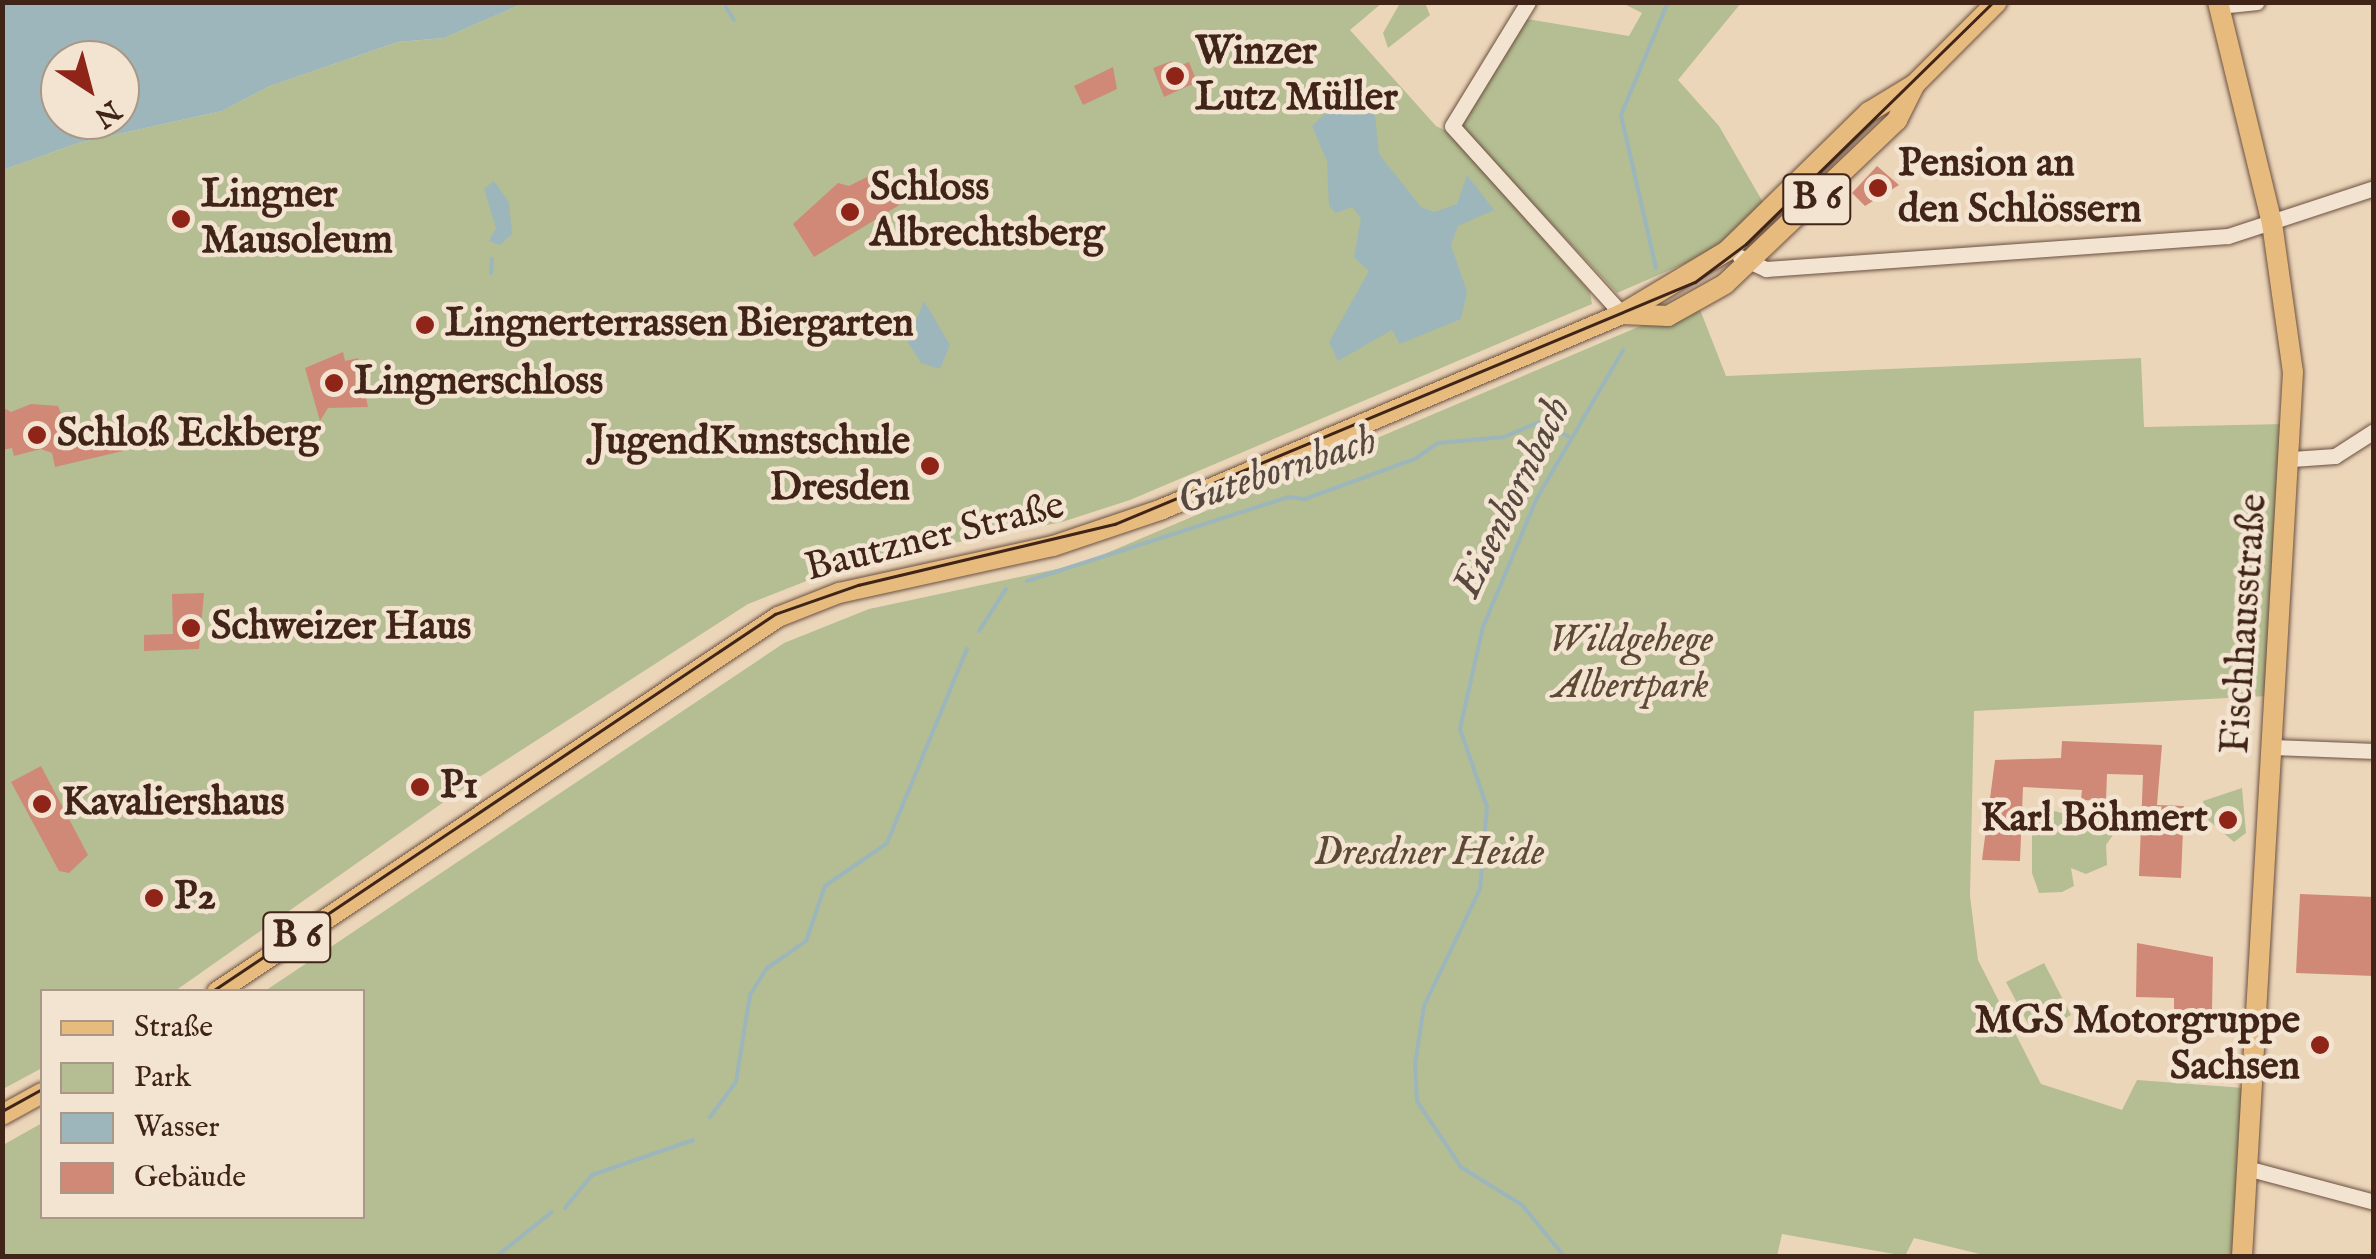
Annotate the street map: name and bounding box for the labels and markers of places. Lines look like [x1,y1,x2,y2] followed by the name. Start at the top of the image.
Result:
[1195,29,1398,123] place label: Winzer Lutz Müller
[1164,65,1186,87] marker: Winzer Lutz Müller
[1898,141,2141,235] place label: Pension an den Schlössern
[870,165,1105,259] place label: Schloss Albrechtsberg
[201,172,393,266] place label: Lingner Mausoleum
[1867,177,1889,199] marker: Pension an den Schlössern
[839,201,861,223] marker: Schloss Albrechtsberg
[170,208,192,230] marker: Lingner Mausoleum
[445,301,914,349] place label: Lingnerterrassen Biergarten
[414,314,436,336] marker: Lingnerterrassen Biergarten
[354,359,603,407] place label: Lingnerschloss
[323,372,345,394] marker: Lingnerschloss
[57,411,320,459] place label: Schloß Eckberg
[591,419,910,513] place label: JugendKunstschule Dresden
[26,424,48,446] marker: Schloß Eckberg
[919,455,941,477] marker: JugendKunstschule Dresden
[211,604,471,652] place label: Schweizer Haus
[180,617,202,639] marker: Schweizer Haus
[440,763,478,811] place label: P1
[409,776,431,798] marker: P1
[62,780,285,828] place label: Kavaliershaus
[31,793,53,815] marker: Kavaliershaus
[1981,796,2208,844] place label: Karl Böhmert
[2217,809,2239,831] marker: Karl Böhmert
[174,874,216,922] place label: P2
[143,887,165,909] marker: P2
[1974,998,2300,1092] place label: MGS Motorgruppe Sachsen
[2309,1034,2331,1056] marker: MGS Motorgruppe Sachsen

